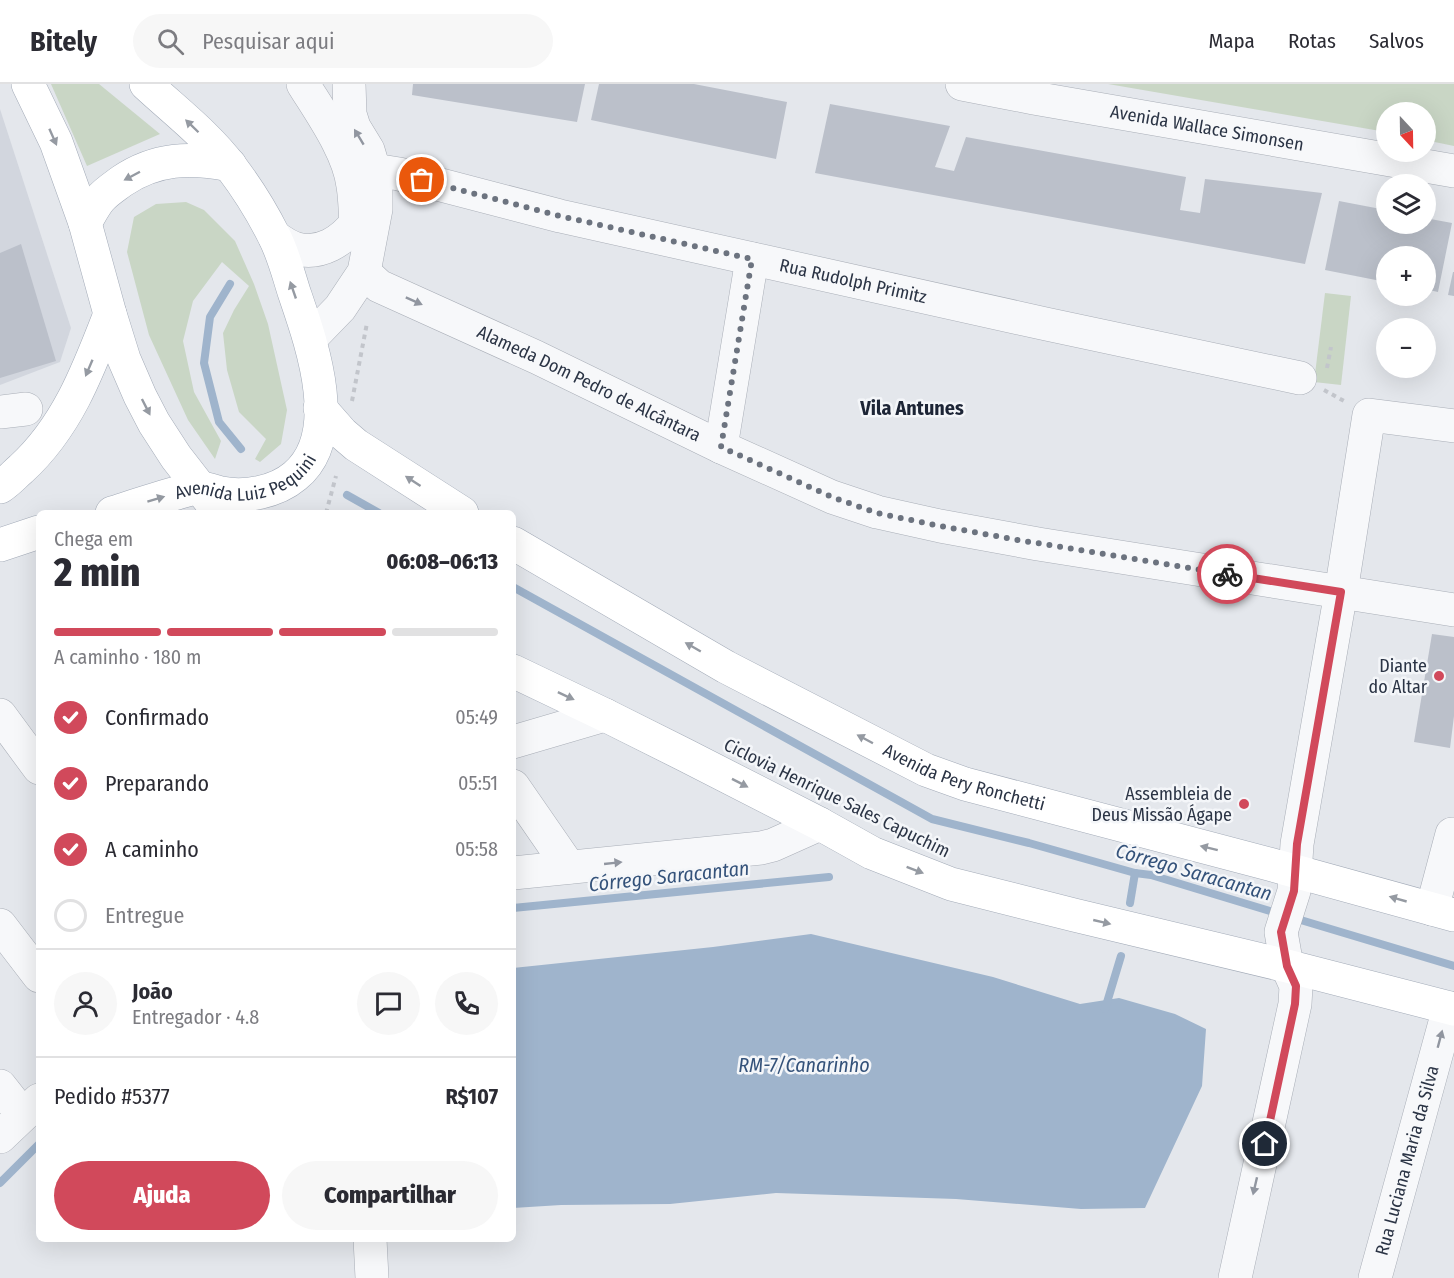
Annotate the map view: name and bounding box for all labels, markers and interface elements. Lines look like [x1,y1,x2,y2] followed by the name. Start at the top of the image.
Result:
[133,14,553,68] search box
[30,25,97,58] text: Bitely
[154,25,187,58] icon: search
[202,28,335,55] text: Pesquisar aqui
[1208,28,1255,54] text: Mapa
[1288,28,1336,54] text: Rotas
[1369,28,1424,54] text: Salvos
[1109,100,1305,156] street label: Avenida Wallace Simonsen
[1376,102,1436,162] north arrow
[1376,102,1436,378] map controls
[185,119,200,133] one-way arrow
[48,128,58,146] one-way arrow
[354,129,365,145] one-way arrow
[396,154,447,205] pin
[405,163,438,196] icon: bag
[124,171,141,181] one-way arrow
[1376,174,1436,234] button: layers
[1376,246,1436,306] button: +
[778,254,929,308] street label: Rua Rudolph Primitz
[288,281,297,299] one-way arrow
[405,297,422,306] one-way arrow
[1376,318,1436,378] button: −
[474,321,704,447] street label: Alameda Dom Pedro de Alcântara
[84,360,93,377] one-way arrow
[859,396,964,420] district label: Vila Antunes
[141,399,151,416] one-way arrow
[172,450,321,506] street label: Avenida Luiz Pequini
[405,476,421,487] one-way arrow
[147,494,165,504] one-way arrow
[54,527,133,551] text: Chega em
[1197,544,1257,604] courier
[386,548,498,575] text: 06:08–06:13
[54,550,140,596] text: 2 min
[1211,558,1244,591] icon: bike
[684,642,701,652] one-way arrow
[54,645,201,669] text: A caminho · 180 m
[1369,655,1428,698] place label: Diante do Altar
[1432,669,1446,683] marker: Diante do Altar
[558,692,575,701] one-way arrow
[54,701,87,734] icon: check
[105,704,209,731] text: Confirmado
[455,705,498,729] text: 05:49
[720,734,954,862] street label: Ciclovia Henrique Sales Capuchim
[856,734,873,744] one-way arrow
[880,739,1047,816] street label: Avenida Pery Ronchetti
[54,767,87,800] icon: check
[105,770,209,797] text: Preparando
[458,771,498,795] text: 05:51
[732,779,749,788] one-way arrow
[1092,783,1232,826] place label: Assembleia de Deus Missão Ágape
[1237,797,1251,811] marker: Assembleia de Deus Missão Ágape
[54,833,87,866] icon: check
[105,836,199,863] text: A caminho
[455,837,498,861] text: 05:58
[1113,838,1275,906] water label: Córrego Saracantan
[1200,843,1219,853] one-way arrow
[588,856,750,896] water label: Córrego Saracantan
[604,858,623,868] one-way arrow
[906,866,924,875] one-way arrow
[1389,894,1407,903] one-way arrow
[105,902,184,929] text: Entregue
[1093,918,1112,927] one-way arrow
[54,972,117,1035] button: person
[357,972,420,1035] button: chat
[435,972,498,1035] button: phone
[132,978,173,1005] text: João
[132,1005,259,1029] text: Entregador · 4.8
[1436,1030,1445,1048] one-way arrow
[738,1053,870,1077] water label: RM-7/Canarinho
[1371,1063,1444,1258] street label: Rua Luciana Maria da Silva
[54,1083,170,1110] text: Pedido #5377
[445,1083,498,1110] text: R$107
[1239,1118,1290,1169] pin
[1248,1127,1281,1160] icon: home
[54,1161,270,1230] button: Ajuda
[282,1161,498,1230] button: Compartilhar
[1250,1177,1260,1195] one-way arrow

